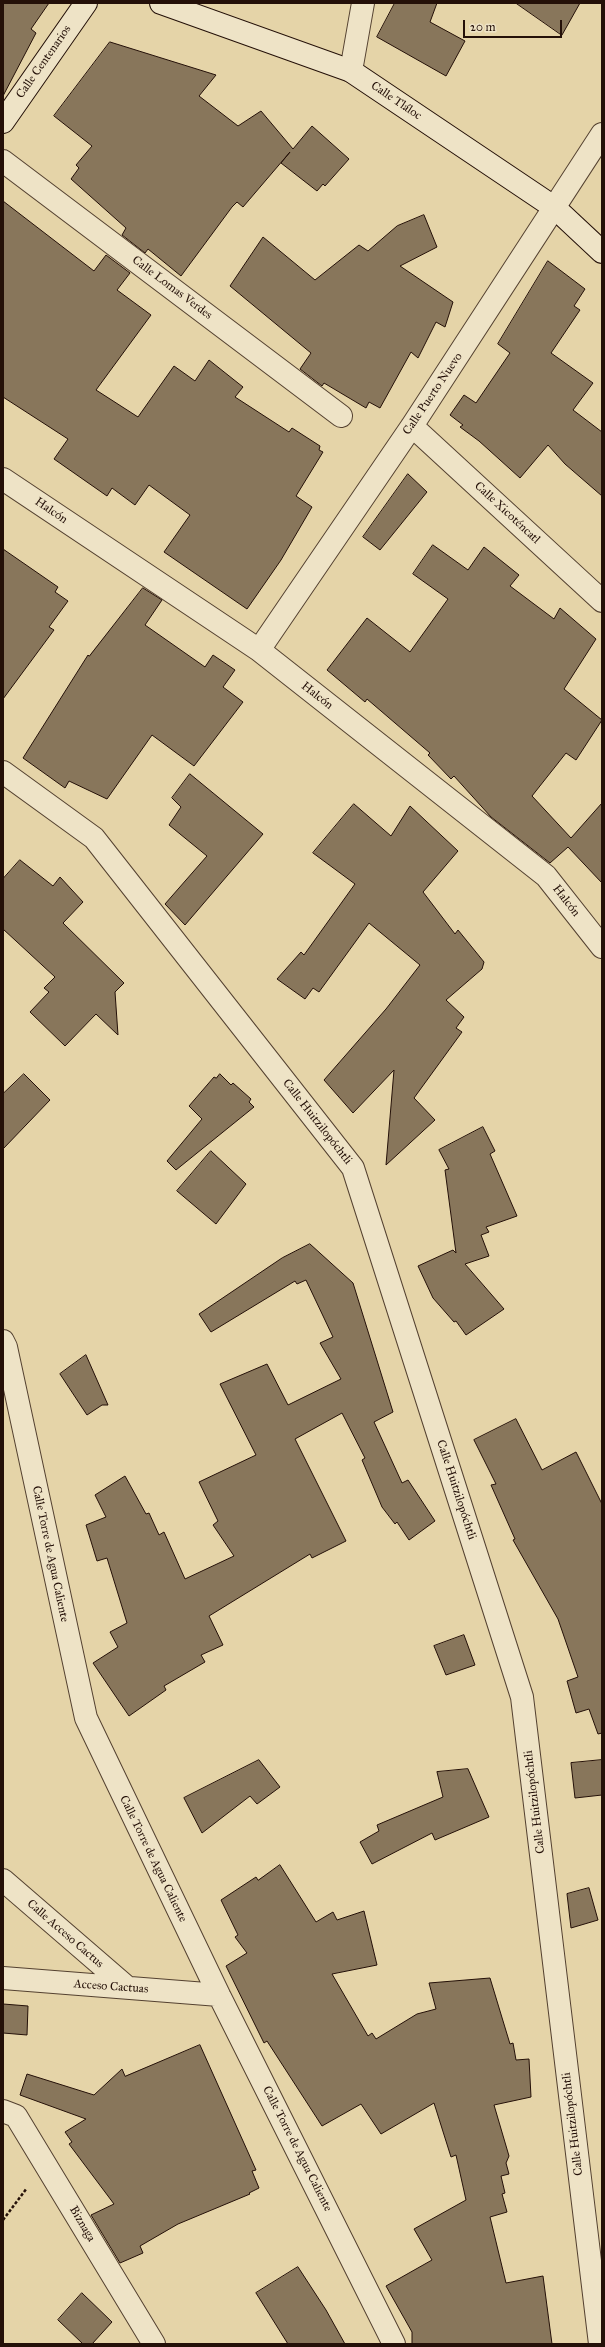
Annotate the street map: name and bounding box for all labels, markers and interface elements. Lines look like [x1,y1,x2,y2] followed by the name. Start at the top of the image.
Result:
[465,12,564,38] scale bar
[470,20,496,34] text: 20 m
[13,23,75,101] street label: Calle Centenarios
[368,79,424,123] street label: Calle Tláloc
[129,253,215,323] street label: Calle Lomas Verdes
[400,350,466,438] street label: Calle Puerto Nuevo
[471,479,543,547] street label: Calle Xicoténcatl
[32,495,70,527] street label: Halcón
[298,679,336,713] street label: Halcón
[549,882,583,920] street label: Halcón
[279,1077,355,1167] street label: Calle Huitzilopóchtli
[433,1438,479,1542] street label: Calle Huitzilopóchtli
[29,1485,71,1623] street label: Calle Torre de Agua Caliente
[522,1749,548,1855] street label: Calle Huitzilopóchtli
[116,1793,190,1925] street label: Calle Torre de Agua Caliente
[24,1897,106,1971] street label: Calle Acceso Cactus
[73,1977,149,1997] street label: Acceso Cactuas
[560,2071,586,2177] street label: Calle Huitzilopóchtli
[259,2084,335,2214] street label: Calle Torre de Agua Caliente
[66,2204,98,2244] street label: Biznaga

